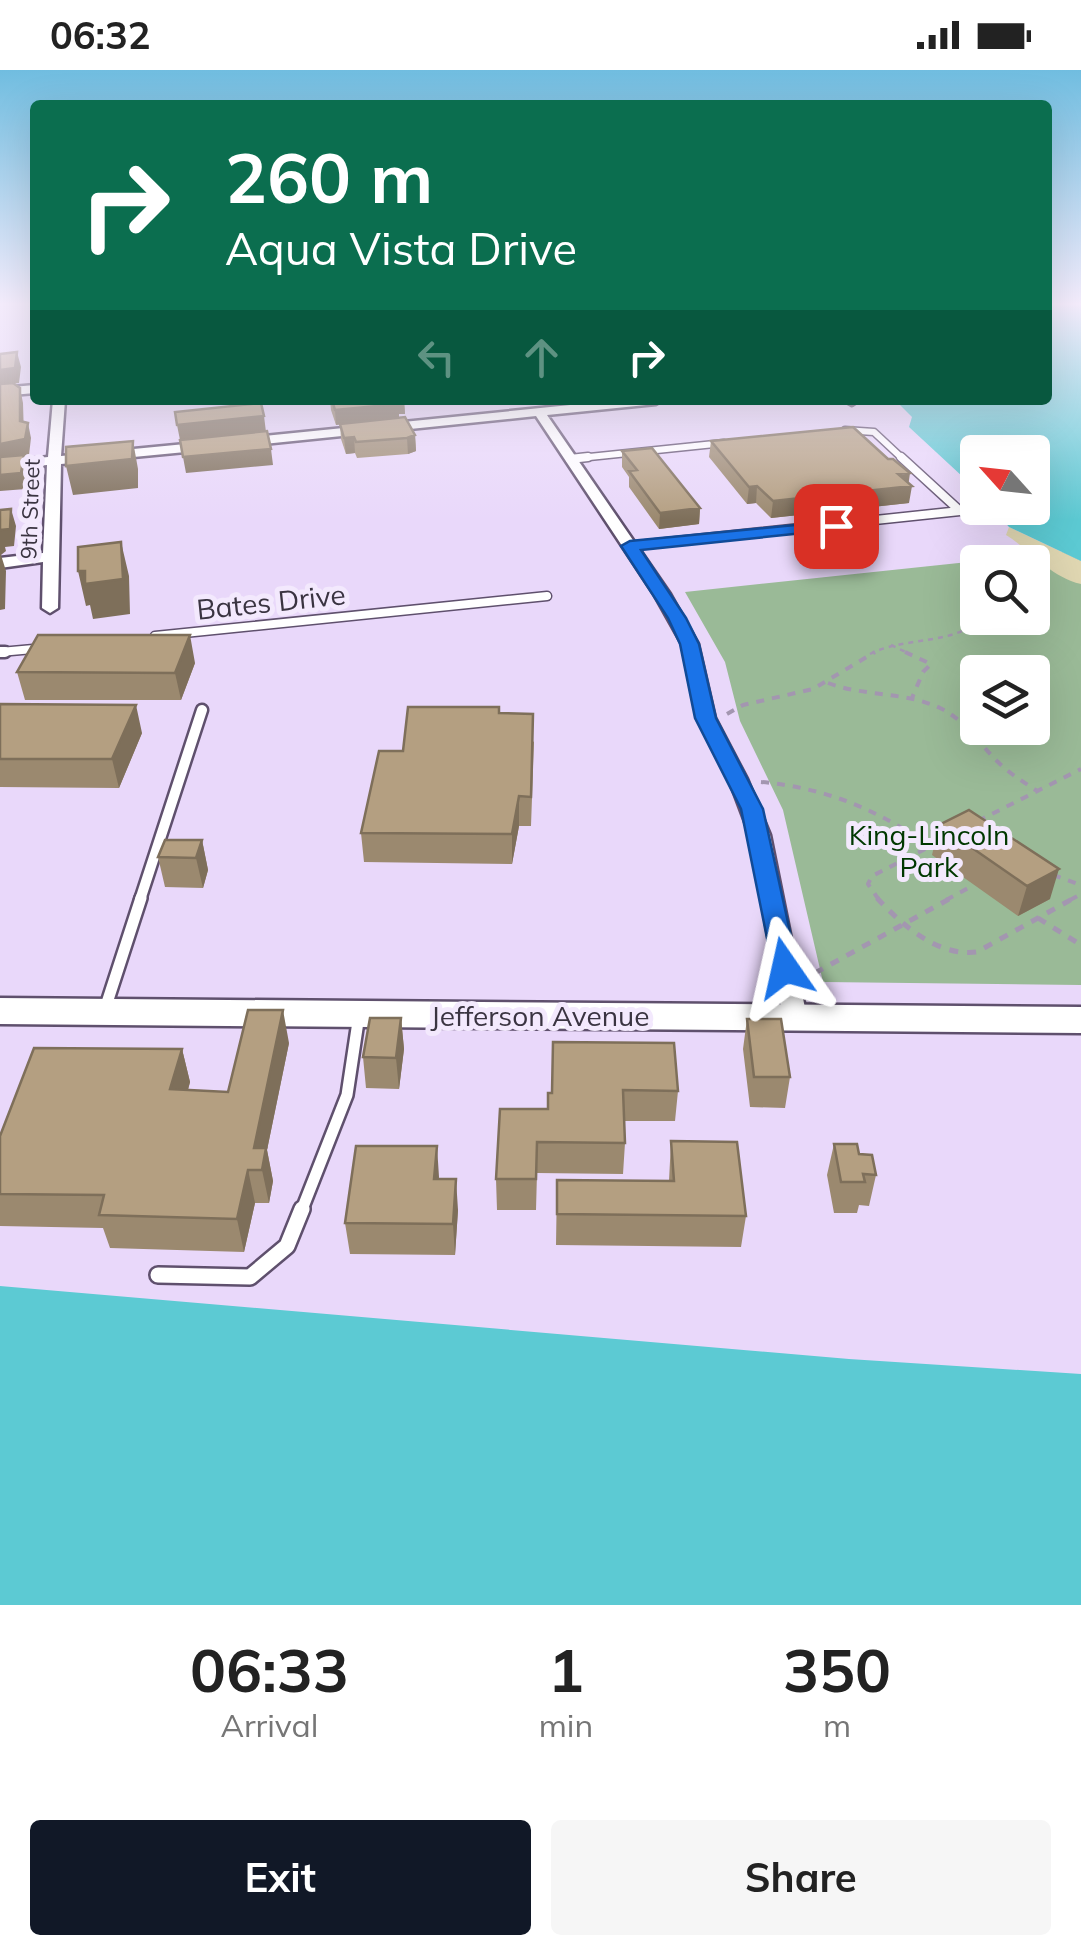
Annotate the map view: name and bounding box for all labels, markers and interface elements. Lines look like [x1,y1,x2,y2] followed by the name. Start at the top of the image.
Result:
[50,11,151,59] text: 06:32
[225,133,433,221] text: 260 m
[60,140,190,270] icon: right
[225,220,577,276] text: Aqua Vista Drive
[409,330,464,385] icon: left
[514,330,569,385] icon: ahead
[619,330,674,385] icon: right
[960,435,1050,525] north arrow
[960,435,1050,745] map controls
[14,458,46,560] street label: 9th Street
[794,484,879,569] pin
[809,499,864,554] icon: arrive
[960,545,1050,635] button: search
[195,576,347,627] street label: Bates Drive
[960,655,1050,745] button: layers
[849,817,1009,884] park label: King-Lincoln Park
[733,916,837,1020] position arrow
[431,998,649,1033] street label: Jefferson Avenue
[190,1632,349,1707] text: 06:33
[548,1632,584,1707] text: 1
[783,1632,891,1707] text: 350
[220,1705,318,1745] text: Arrival
[539,1705,593,1745] text: min
[823,1705,851,1745] text: m
[30,1820,531,1935] button: Exit
[551,1820,1051,1935] button: Share

